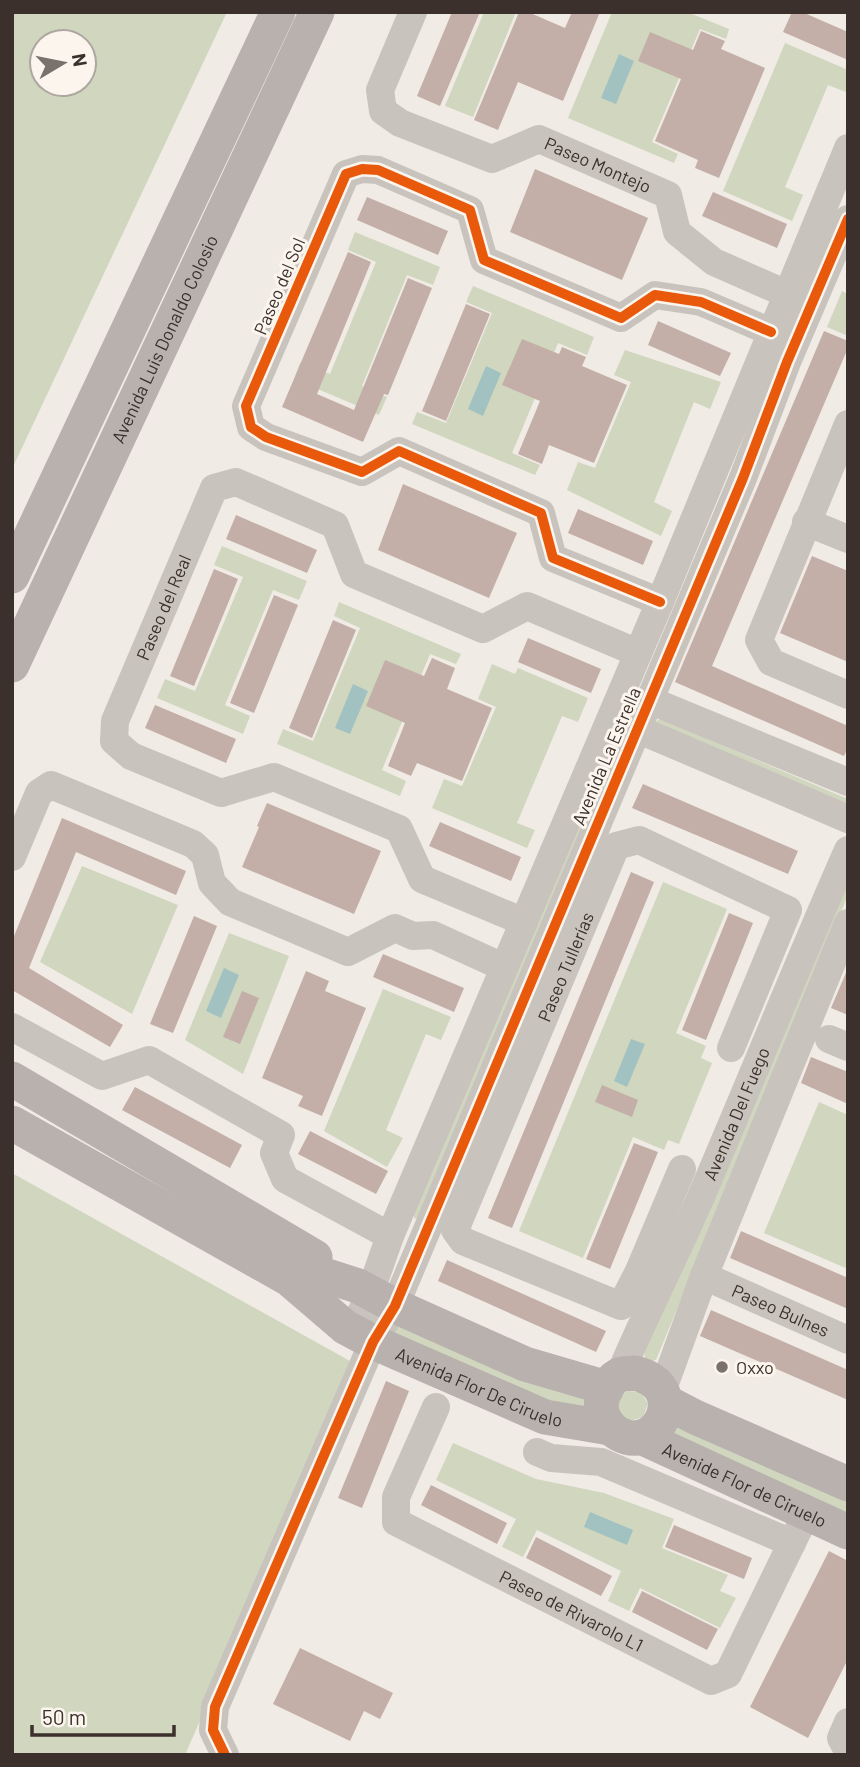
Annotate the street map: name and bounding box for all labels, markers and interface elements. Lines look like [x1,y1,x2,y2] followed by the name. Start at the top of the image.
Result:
[28,28,98,98] north arrow
[68,52,93,68] text: N
[541,132,655,197] street label: Paseo Montejo
[106,231,222,446] street label: Avenida Luis Donaldo Colosio
[249,234,309,338] street label: Paseo del Sol
[131,551,195,663] street label: Paseo del Real
[567,684,645,828] street label: Avenida La Estrella
[533,909,598,1025] street label: Paseo Tullerías
[698,1044,774,1184] street label: Avenida Del Fuego
[729,1279,833,1341] street label: Paseo Bulnes
[392,1342,564,1431] street label: Avenida Flor De Ciruelo
[736,1356,774,1378] place label: Oxxo
[714,1359,730,1375] marker: Oxxo
[659,1437,830,1532] street label: Avenide Flor de Ciruelo
[496,1565,647,1656] street label: Paseo de Rivarolo L1
[32,1694,173,1738] scale bar
[42,1704,86,1729] text: 50 m

